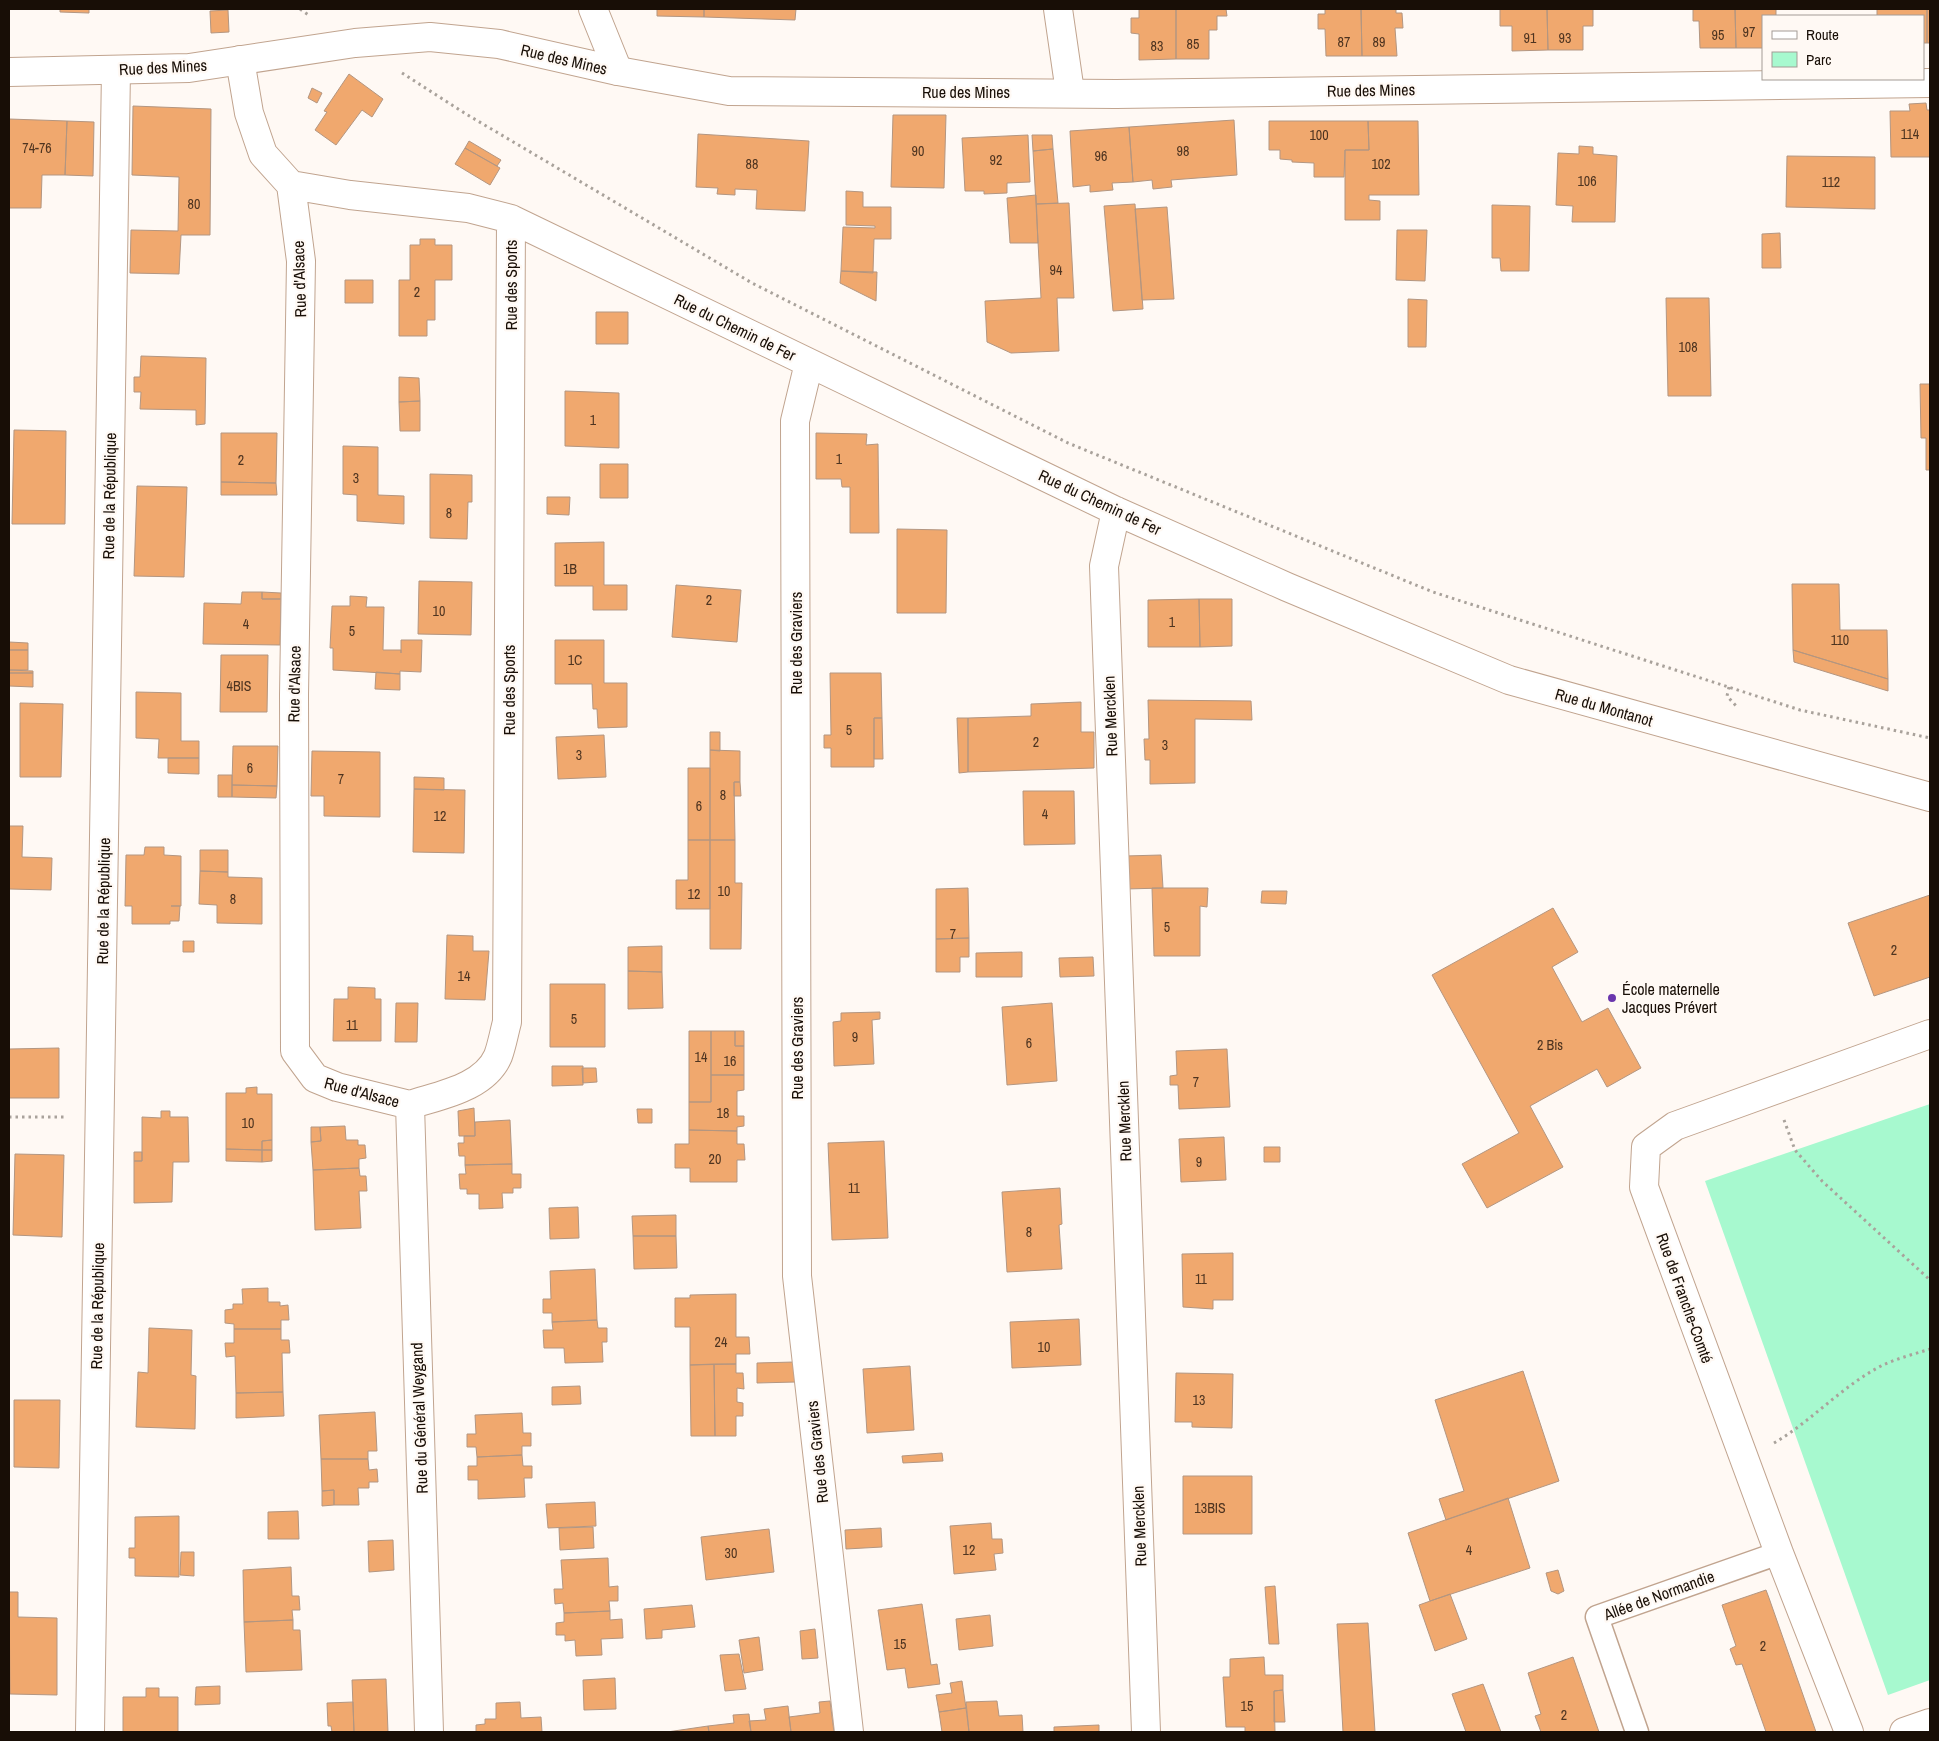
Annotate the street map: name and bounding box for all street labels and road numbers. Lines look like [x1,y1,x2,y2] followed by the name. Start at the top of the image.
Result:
[519,38,609,80] street label: Rue des Mines
[118,54,208,80] street label: Rue des Mines
[1327,78,1415,102] street label: Rue des Mines
[922,81,1010,103] street label: Rue des Mines
[287,240,311,318] street label: Rue d'Alsace
[500,240,522,330] street label: Rue des Sports
[670,288,800,366] street label: Rue du Chemin de Fer
[97,432,121,560] street label: Rue de la République
[1035,464,1165,540] street label: Rue du Chemin de Fer
[785,592,807,694] street label: Rue des Graviers
[282,645,306,723] street label: Rue d'Alsace
[498,645,520,735] street label: Rue des Sports
[1098,675,1122,757] street label: Rue Mercklen
[1553,683,1656,732] street label: Rue du Montanot
[91,837,115,965] street label: Rue de la République
[786,997,808,1099] street label: Rue des Graviers
[322,1071,402,1113] street label: Rue d'Alsace
[1112,1080,1136,1162] street label: Rue Mercklen
[1651,1230,1719,1366] street label: Rue de Franche-Comté
[85,1242,109,1370] street label: Rue de la République
[405,1342,433,1494] street label: Rue du Général Weygand
[801,1400,833,1504] street label: Rue des Graviers
[1127,1485,1151,1567] street label: Rue Mercklen
[1600,1565,1717,1626] street label: Allée de Normandie

